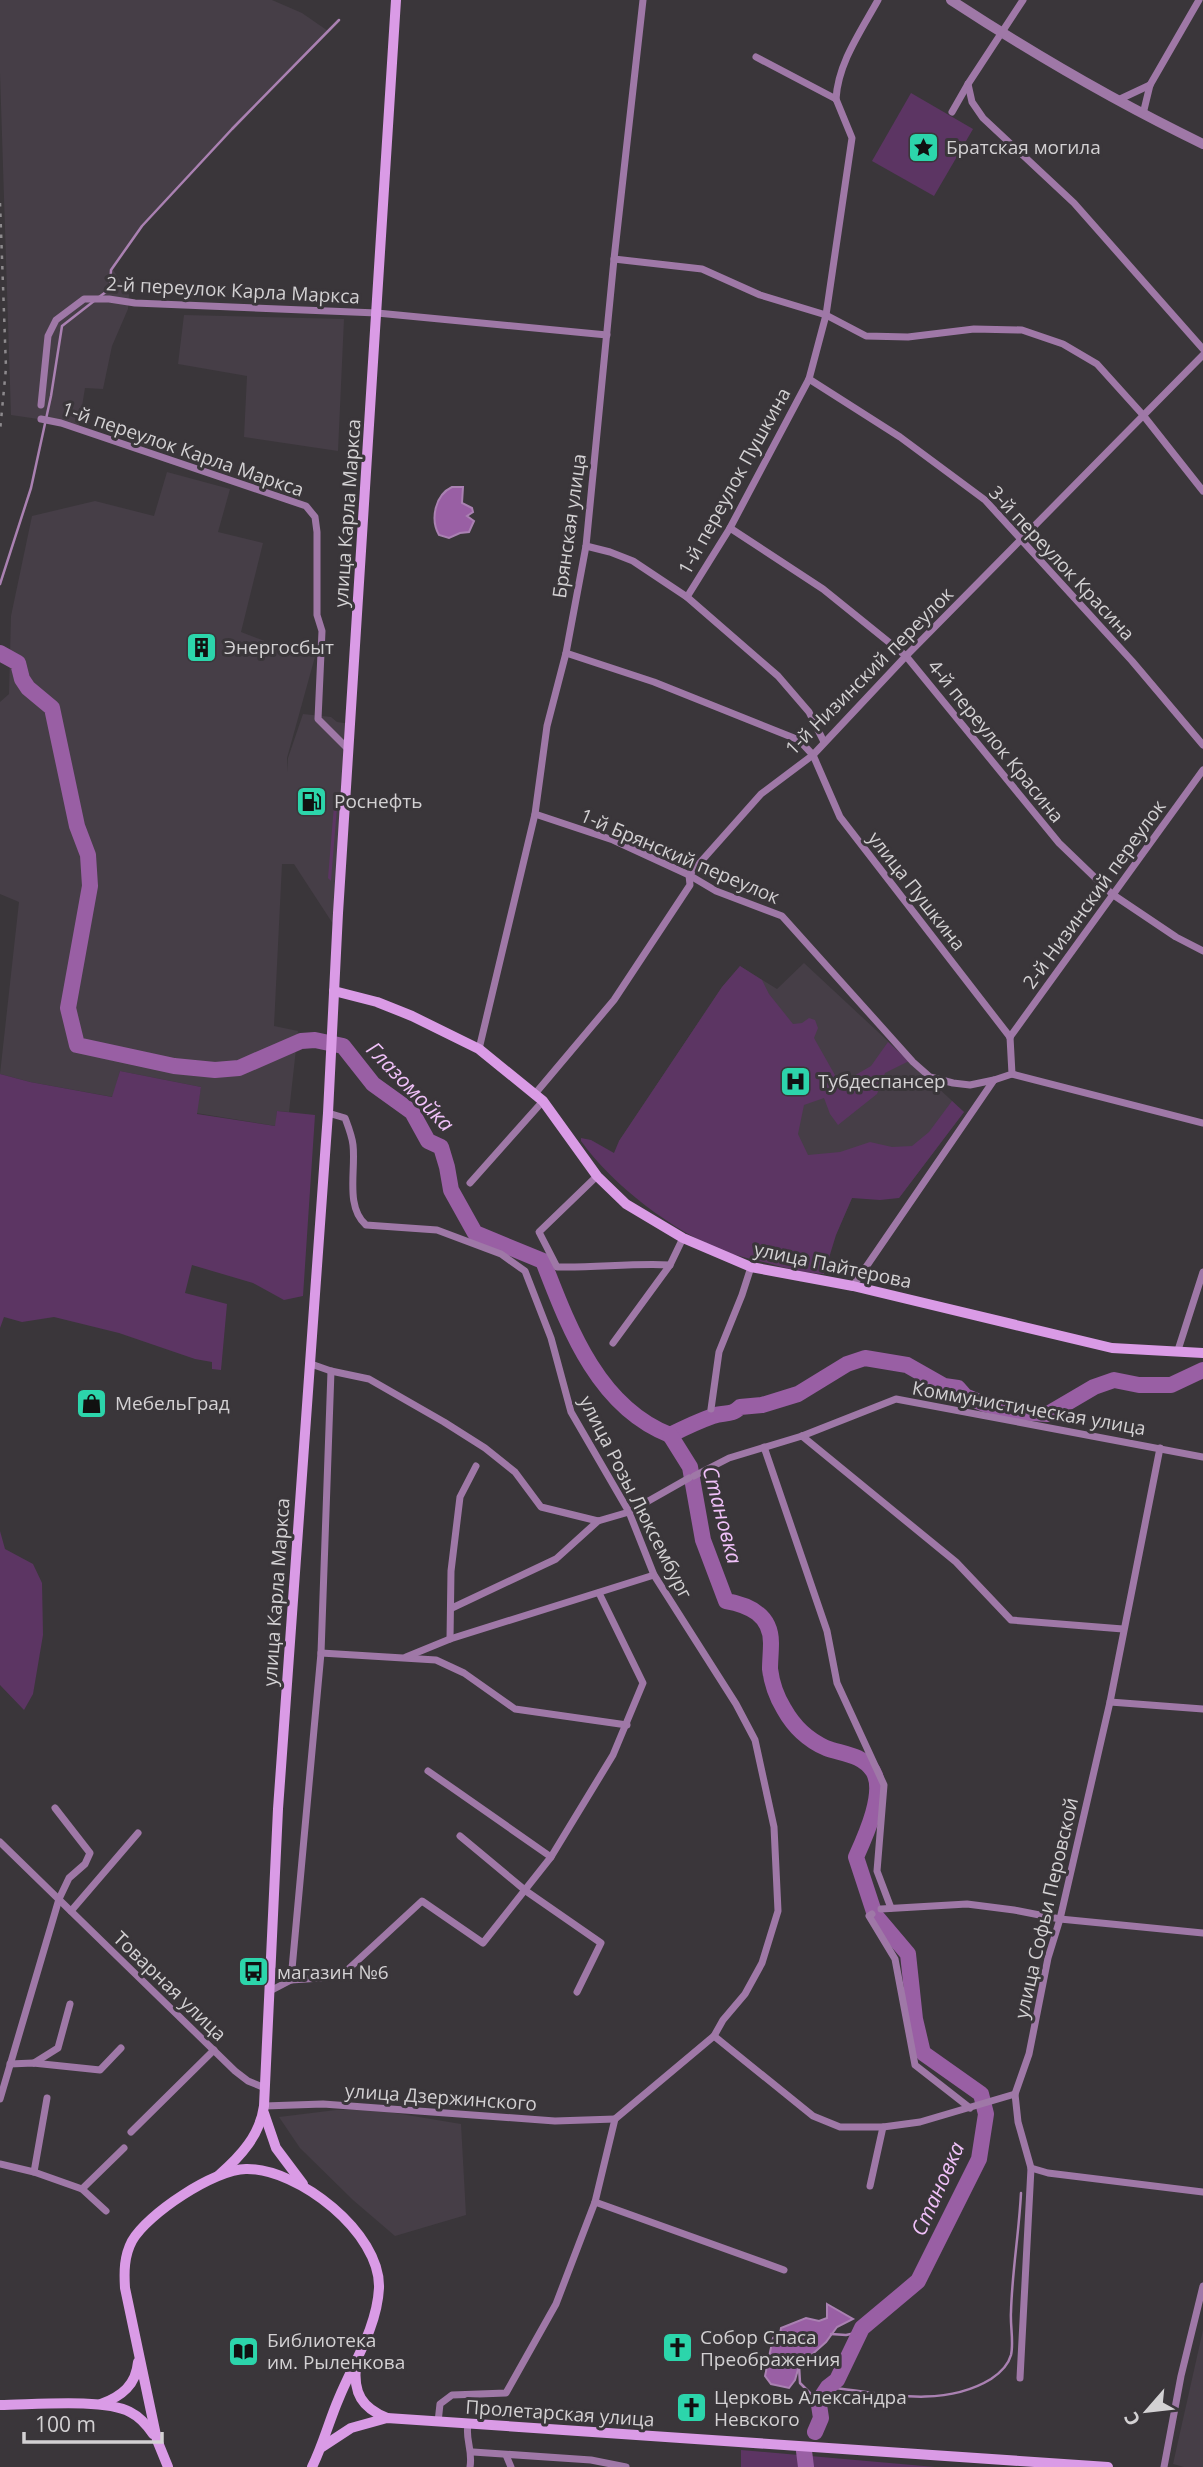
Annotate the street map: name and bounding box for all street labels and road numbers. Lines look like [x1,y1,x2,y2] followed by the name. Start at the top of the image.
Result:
[105,270,361,310] street label: 2-й переулок Карла Маркса
[672,383,796,579] street label: 1-й переулок Пушкина
[59,395,307,503] street label: 1-й переулок Карла Маркса
[327,418,367,608] street label: улица Карла Маркса
[546,452,592,600] street label: Брянская улица
[983,480,1141,646] street label: 3-й переулок Красина
[779,581,959,761] street label: 1-й Низинский переулок
[922,654,1070,828] street label: 4-й переулок Красина
[1017,794,1172,994] street label: 2-й Низинский переулок
[576,802,784,910] street label: 1-й Брянский переулок
[862,826,972,956] street label: улица Пушкина
[752,1236,914,1294] street label: улица Пайтерова
[910,1375,1148,1441] street label: Коммунистическая улица
[573,1391,699,1603] street label: улица Розы Люксембург
[256,1497,296,1687] street label: улица Карла Маркса
[1008,1795,1084,2021] street label: улица Софьи Перовской
[108,1925,232,2047] street label: Товарная улица
[344,2077,538,2117] street label: улица Дзержинского
[465,2393,655,2433] street label: Пролетарская улица

